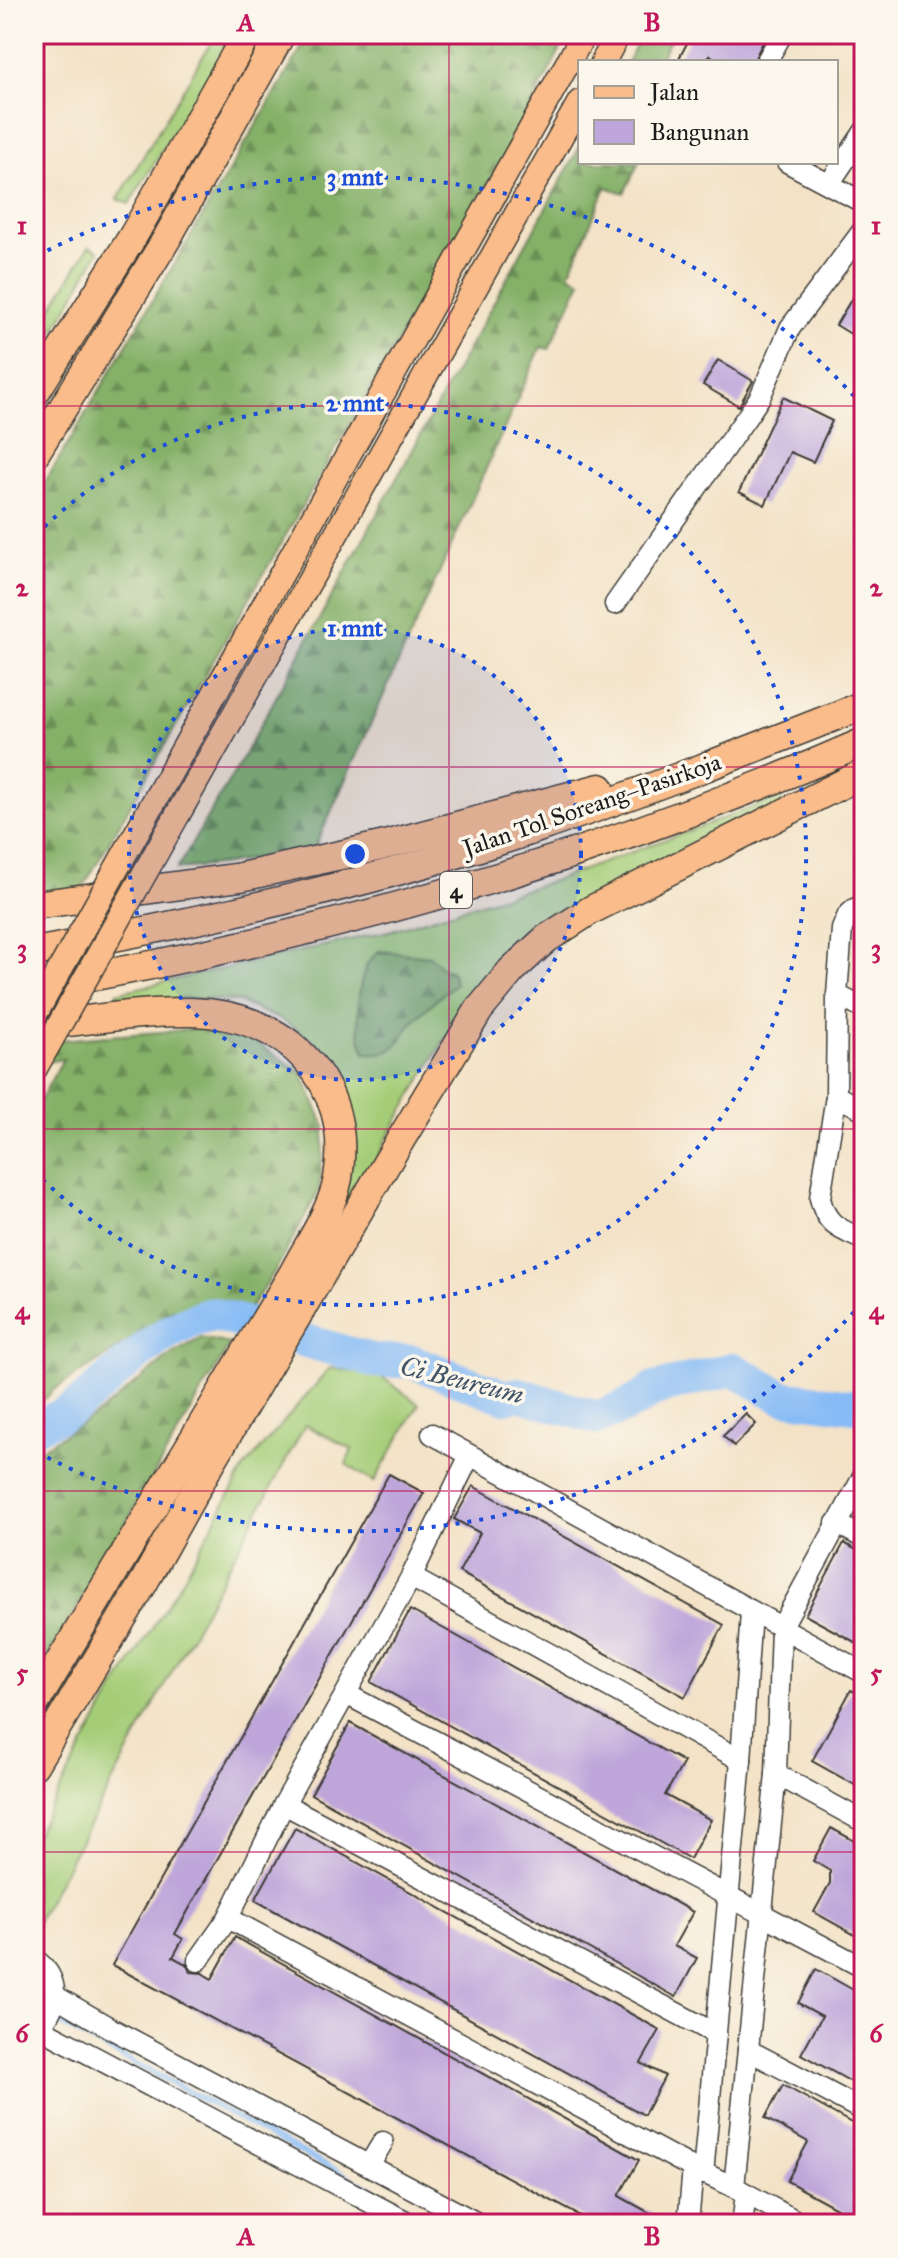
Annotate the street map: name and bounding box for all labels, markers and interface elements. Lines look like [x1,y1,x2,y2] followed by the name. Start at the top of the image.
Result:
[235,6,255,38] text: A
[643,6,661,38] text: B
[578,60,838,164] legend
[647,77,699,107] text: Jalan
[650,117,749,147] text: Bangunan
[327,162,384,192] text: 3 mnt
[17,209,27,241] text: 1
[871,209,881,241] text: 1
[326,388,385,418] text: 2 mnt
[16,571,30,603] text: 2
[870,571,884,603] text: 2
[327,613,384,643] text: 1 mnt
[456,746,726,864] street label: Jalan Tol Soreang–Pasirkoja
[341,840,369,868] centre of rings
[440,872,472,908] road number: 4
[17,932,27,964] text: 3
[871,932,881,964] text: 3
[15,1294,31,1326] text: 4
[869,1294,885,1326] text: 4
[397,1349,527,1411] water label: Ci Beureum
[16,1656,29,1688] text: 5
[870,1656,883,1688] text: 5
[15,2017,30,2049] text: 6
[869,2017,884,2049] text: 6
[235,2220,255,2252] text: A
[643,2220,661,2252] text: B

